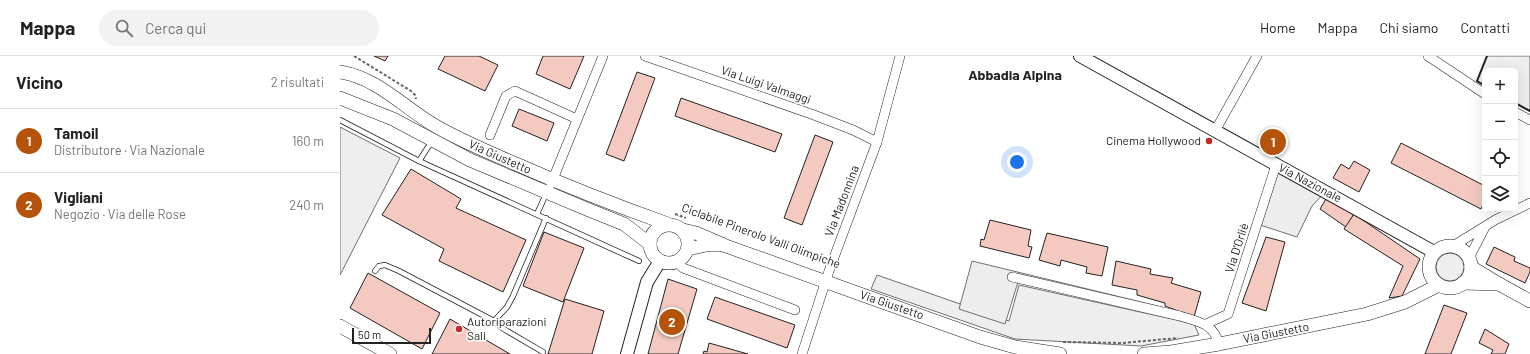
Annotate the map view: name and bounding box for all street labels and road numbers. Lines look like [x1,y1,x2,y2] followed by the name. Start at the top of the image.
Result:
[720,62,813,106] street label: Via Luigi Valmaggi
[467,136,534,176] street label: Via Giustetto
[1276,160,1344,205] street label: Via Nazionale
[821,163,861,238] street label: Via Madonnina
[680,200,843,270] street label: Ciclabile Pinerolo Valli Olimpiche
[1221,221,1251,274] street label: Via D'Orliè
[858,287,926,322] street label: Via Giustetto
[1242,319,1310,345] street label: Via Giustetto

